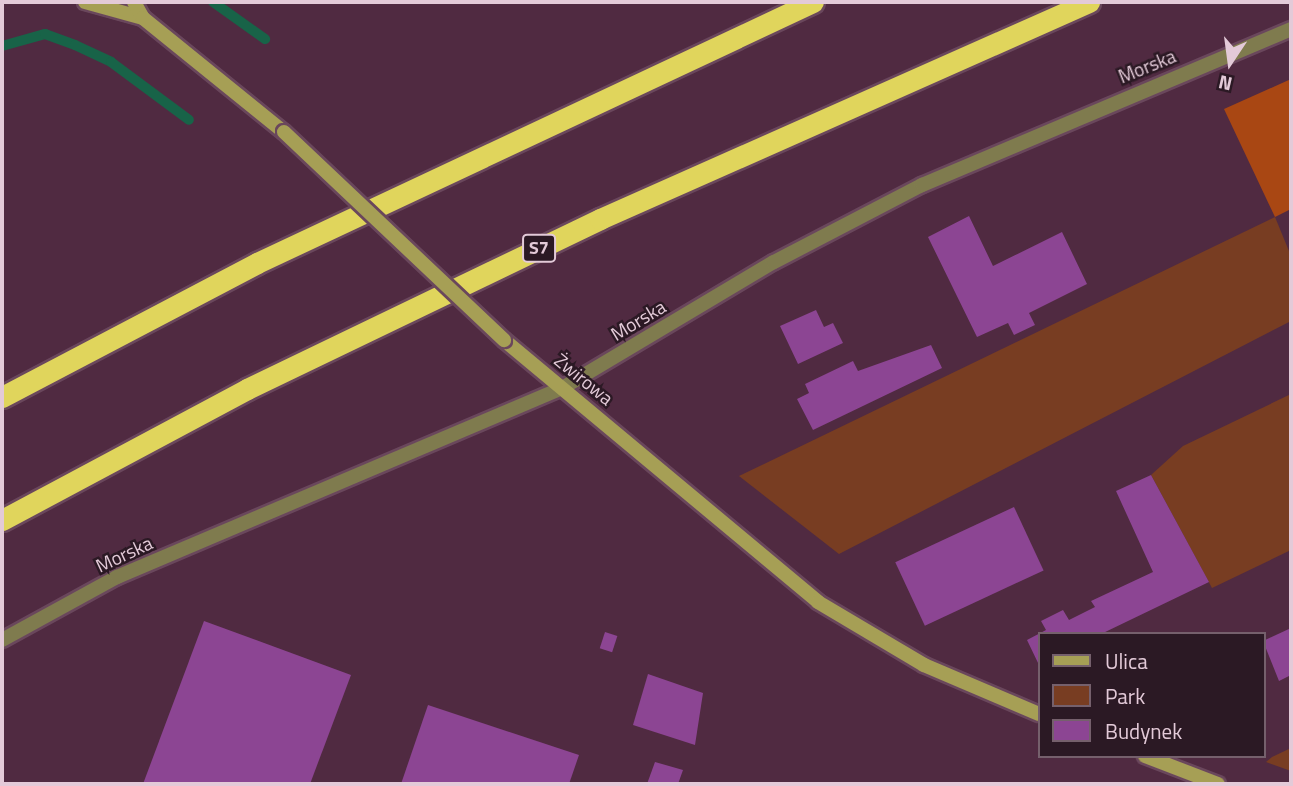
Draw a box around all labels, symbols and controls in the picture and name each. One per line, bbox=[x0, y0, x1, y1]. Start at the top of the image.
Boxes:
north arrow bbox=[1195, 28, 1265, 98]
street label: Morska bbox=[1115, 44, 1179, 88]
text: N bbox=[1215, 68, 1235, 100]
road number: S7 bbox=[522, 234, 556, 262]
street label: Morska bbox=[606, 295, 670, 345]
street label: Żwirowa bbox=[550, 348, 618, 410]
street label: Morska bbox=[92, 531, 156, 577]
legend bbox=[1038, 632, 1265, 758]
text: Ulica bbox=[1105, 645, 1148, 677]
text: Park bbox=[1105, 680, 1145, 712]
text: Budynek bbox=[1105, 715, 1182, 747]

